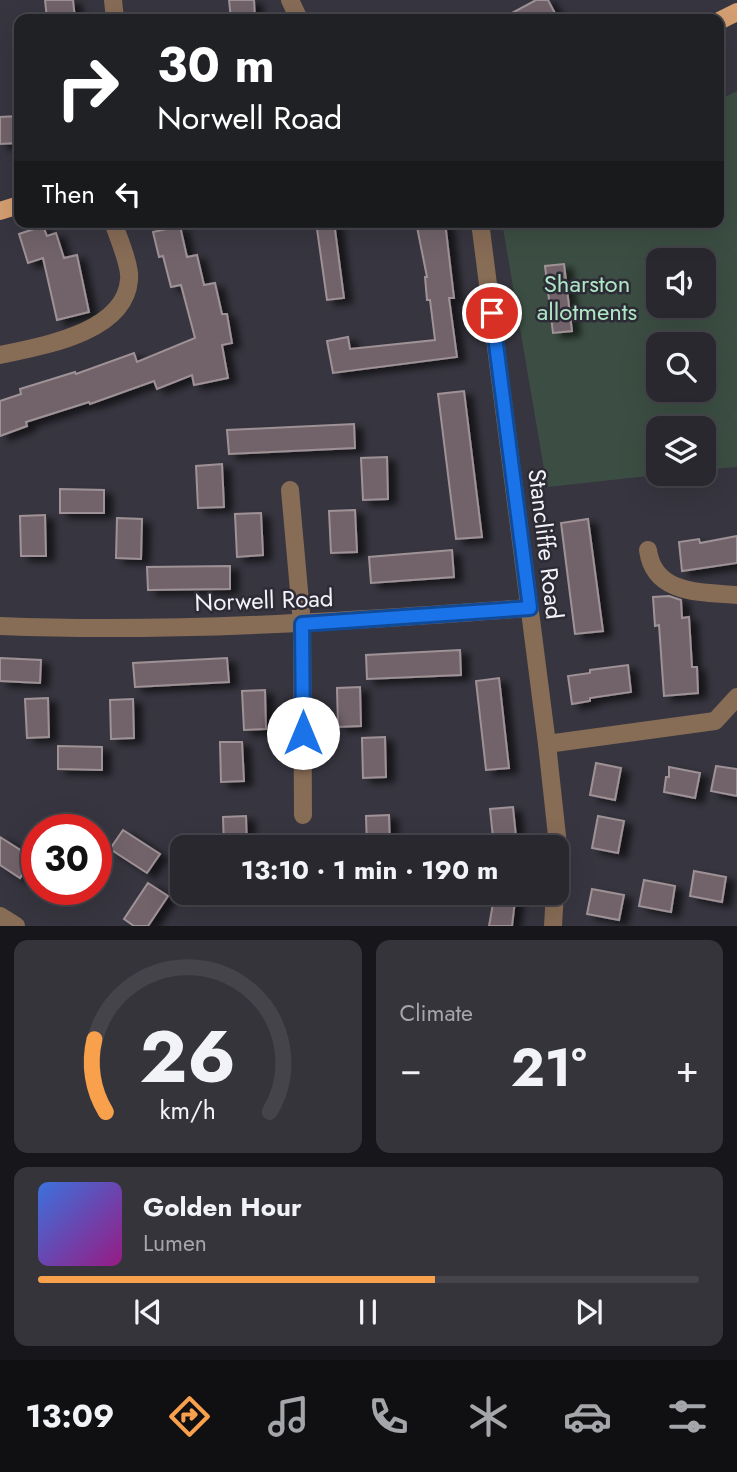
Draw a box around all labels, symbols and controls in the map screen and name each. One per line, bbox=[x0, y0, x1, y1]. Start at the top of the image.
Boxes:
text: 30 m bbox=[157, 30, 275, 100]
icon: right bbox=[42, 42, 133, 133]
text: Norwell Road bbox=[157, 95, 342, 141]
text: Then bbox=[42, 175, 95, 213]
icon: left bbox=[109, 175, 147, 213]
map controls bbox=[646, 248, 716, 486]
button: sound bbox=[646, 248, 716, 318]
park label: Sharston allotments bbox=[537, 266, 637, 329]
pin bbox=[462, 283, 522, 343]
icon: arrive bbox=[473, 294, 511, 332]
button: search bbox=[646, 332, 716, 402]
button: layers bbox=[646, 416, 716, 486]
street label: Stancliffe Road bbox=[519, 467, 573, 621]
street label: Norwell Road bbox=[194, 580, 334, 620]
position arrow bbox=[266, 696, 340, 770]
speed limit sign: 30 bbox=[21, 814, 112, 905]
text: 13:10 · 1 min · 190 m bbox=[241, 851, 498, 889]
text: Climate bbox=[400, 996, 473, 1030]
text: 26 bbox=[140, 1005, 236, 1110]
text: 21° bbox=[511, 1030, 587, 1106]
text: − bbox=[400, 1041, 422, 1096]
text: + bbox=[676, 1041, 699, 1096]
text: km/h bbox=[159, 1092, 216, 1128]
text: Golden Hour bbox=[143, 1188, 302, 1226]
text: Lumen bbox=[143, 1226, 207, 1260]
icon: previous bbox=[129, 1293, 167, 1331]
icon: pause bbox=[349, 1293, 387, 1331]
icon: next bbox=[570, 1293, 608, 1331]
icon: directions bbox=[165, 1392, 214, 1441]
icon: music bbox=[264, 1392, 313, 1441]
icon: phone bbox=[364, 1392, 413, 1441]
icon: climate bbox=[464, 1392, 513, 1441]
icon: car bbox=[563, 1392, 612, 1441]
icon: filters bbox=[663, 1392, 712, 1441]
text: 13:09 bbox=[25, 1393, 114, 1439]

